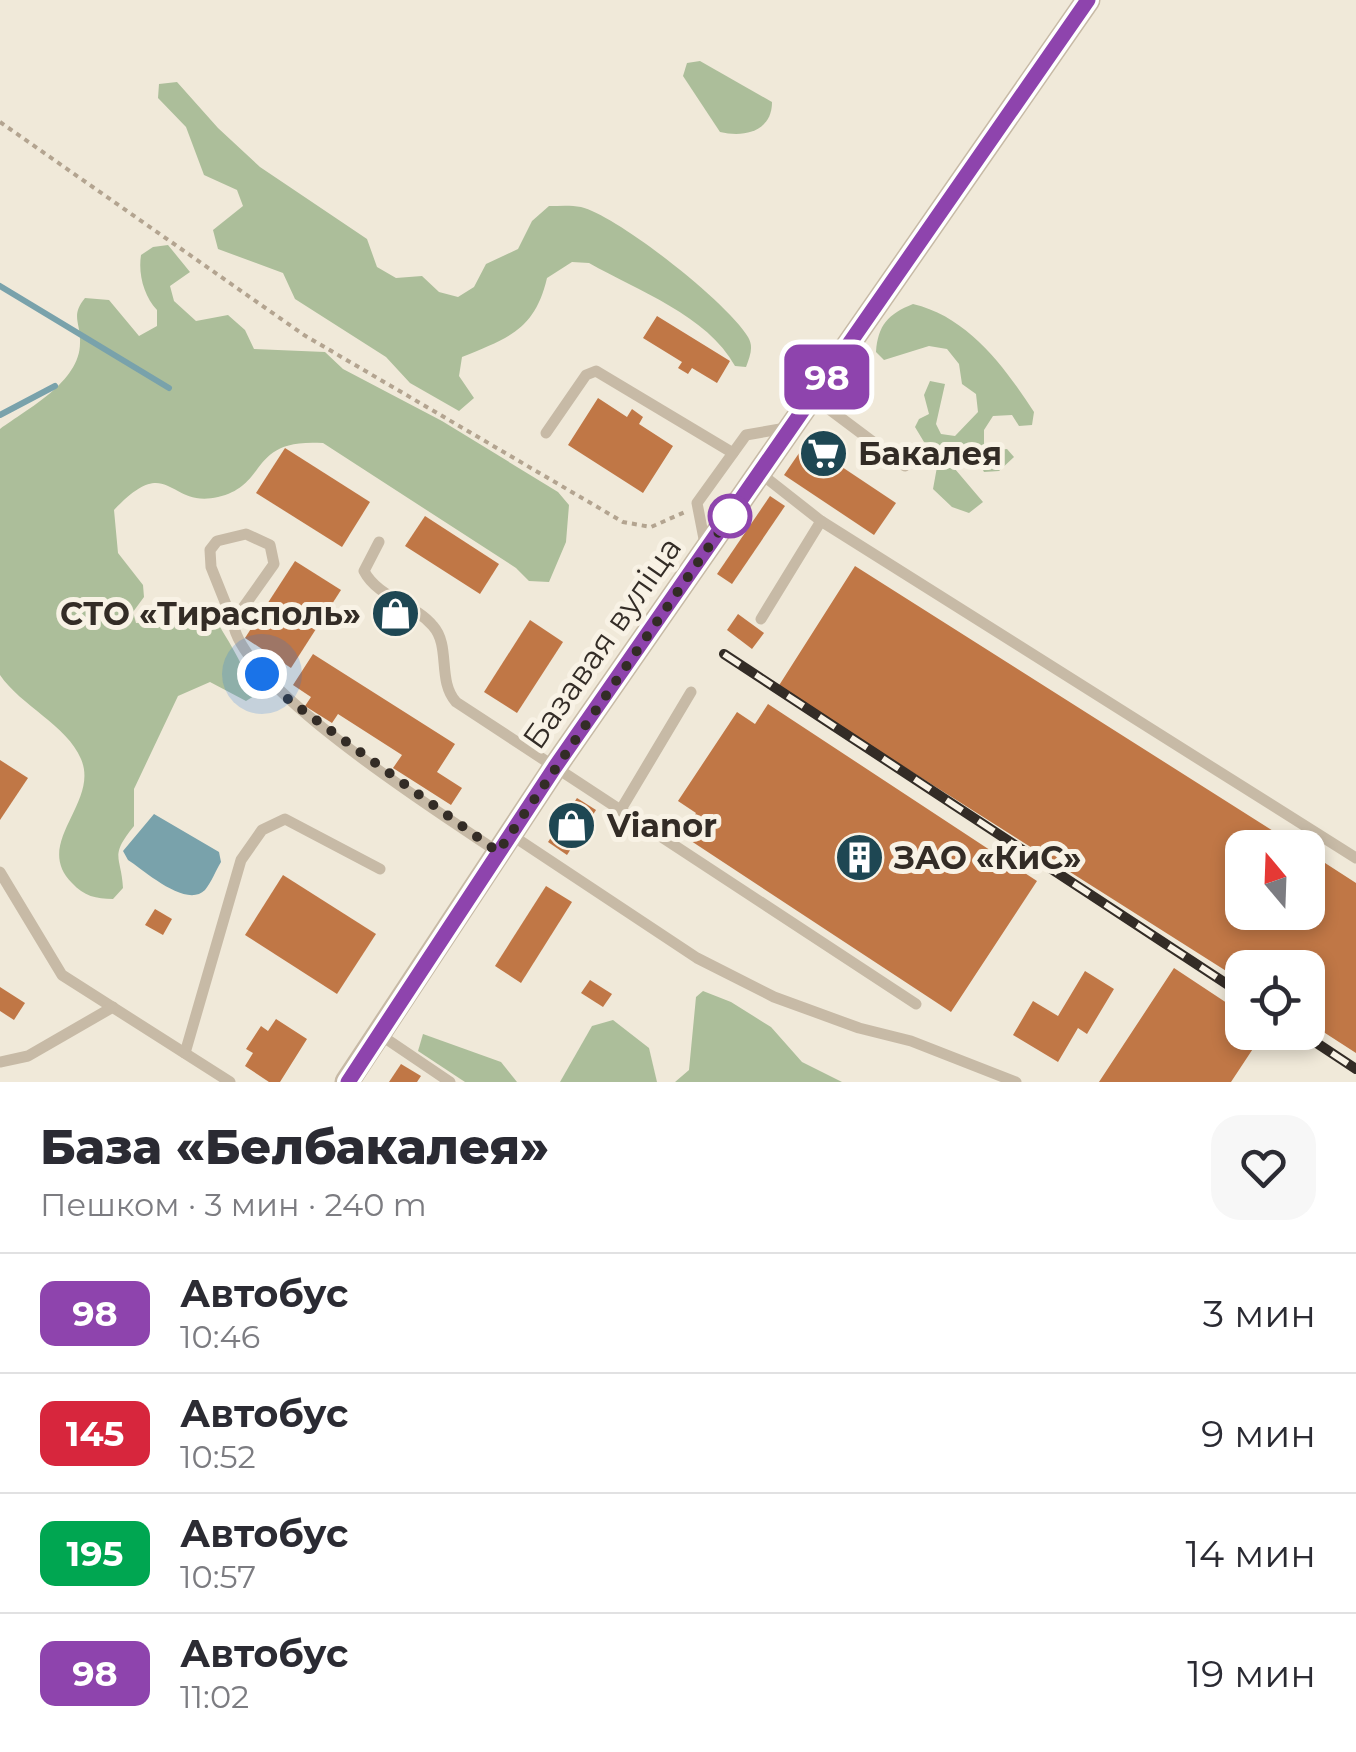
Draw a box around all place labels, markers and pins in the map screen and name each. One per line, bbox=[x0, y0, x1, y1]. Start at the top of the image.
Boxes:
supermarket icon: Бакалея bbox=[797, 428, 849, 480]
place label: Бакалея bbox=[858, 434, 1002, 473]
unlabelled marker bbox=[709, 495, 751, 537]
shop icon: СТО «Тирасполь» bbox=[370, 588, 422, 640]
place label: СТО «Тирасполь» bbox=[60, 594, 361, 633]
shop icon: Vianor bbox=[546, 800, 598, 852]
place label: Vianor bbox=[606, 806, 717, 845]
building icon: ЗАО «КиС» bbox=[833, 832, 885, 884]
place label: ЗАО «КиС» bbox=[893, 838, 1082, 877]

